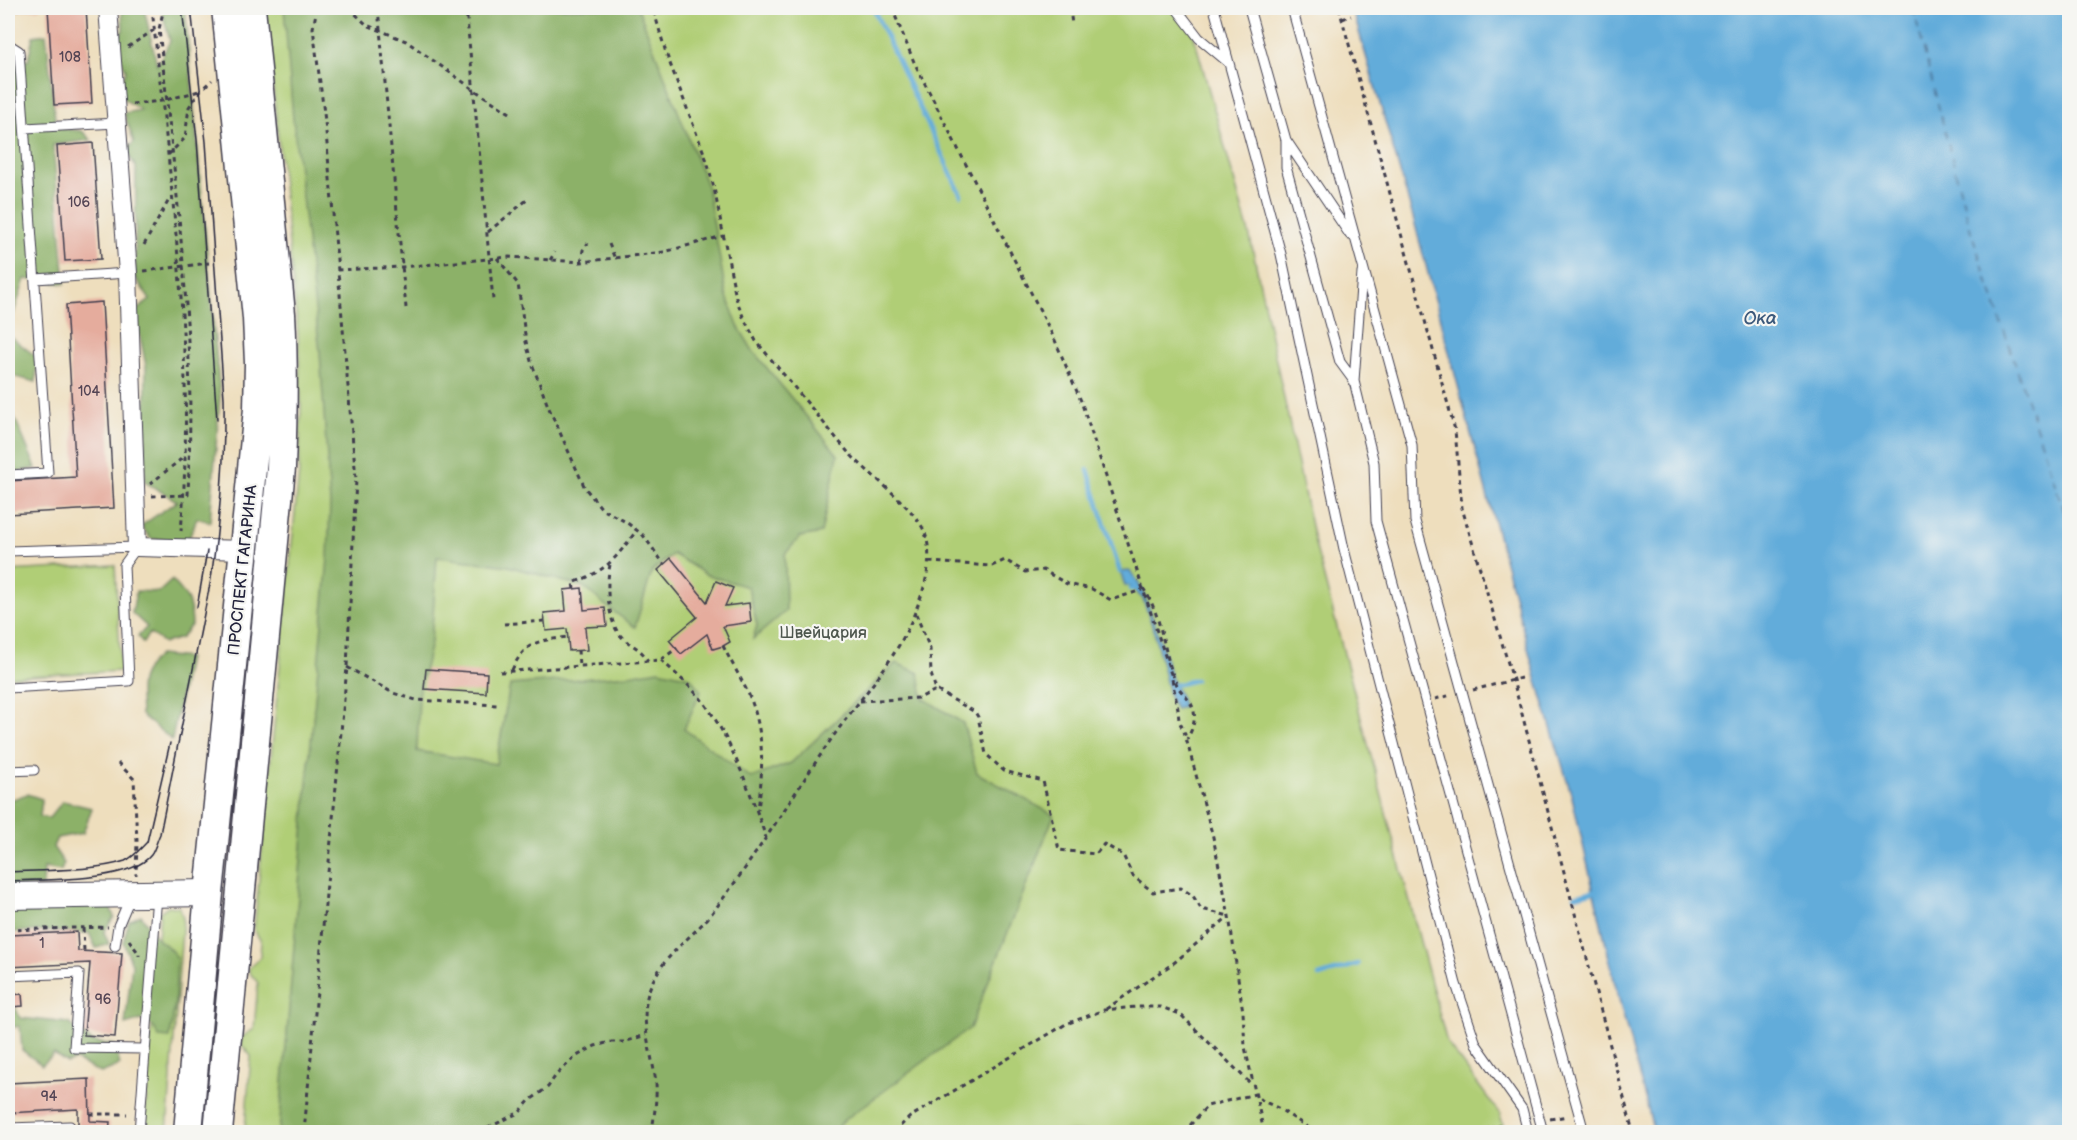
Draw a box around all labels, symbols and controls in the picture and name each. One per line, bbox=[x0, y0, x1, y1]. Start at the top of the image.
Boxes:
house number: 108 bbox=[59, 49, 81, 66]
house number: 106 bbox=[68, 194, 91, 211]
water label: Ока bbox=[1743, 308, 1777, 329]
house number: 104 bbox=[78, 383, 101, 400]
street label: ПРОСПЕКТ ГАГАРИНА bbox=[225, 484, 261, 656]
park label: Швейцария bbox=[779, 624, 867, 643]
house number: 1 bbox=[39, 935, 45, 952]
house number: 96 bbox=[95, 991, 112, 1008]
house number: 94 bbox=[41, 1088, 58, 1105]

